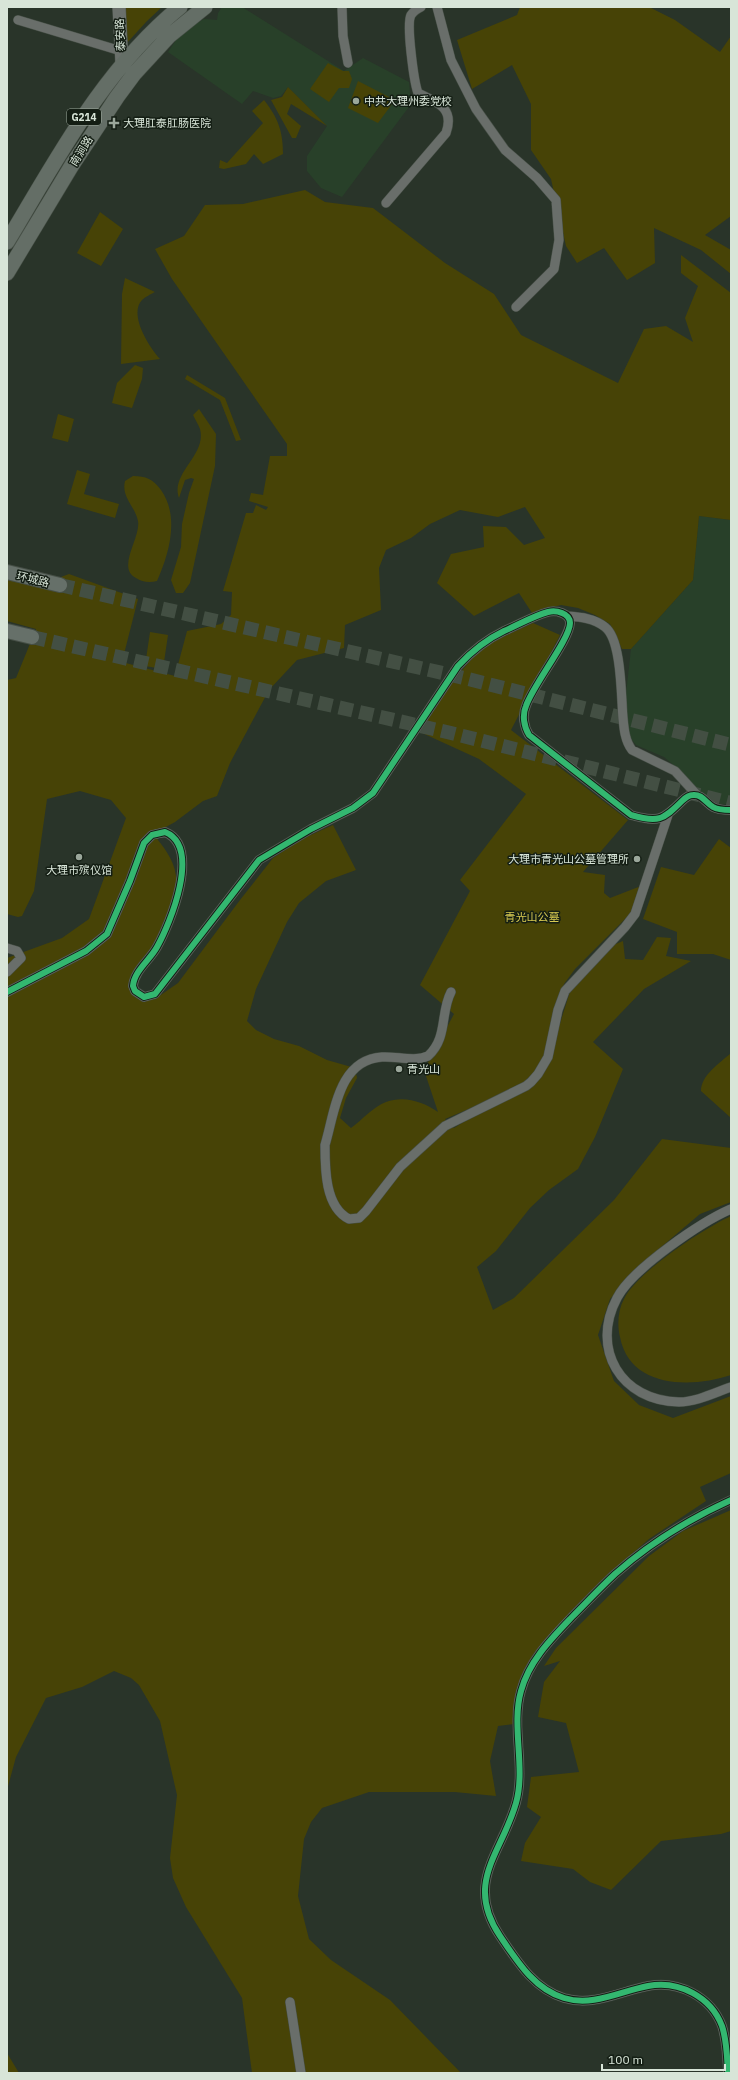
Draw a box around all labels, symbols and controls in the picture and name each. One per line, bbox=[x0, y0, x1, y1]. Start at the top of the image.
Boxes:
street label: 泰安路 bbox=[112, 18, 128, 52]
place label: 中共大理州委党校 bbox=[364, 94, 452, 108]
marker: 中共大理州委党校 bbox=[351, 96, 361, 106]
road number: G214 bbox=[67, 109, 101, 125]
place label: 大理肛泰肛肠医院 bbox=[123, 116, 211, 130]
marker: 大理肛泰肛肠医院 bbox=[108, 117, 120, 129]
street label: 南涧路 bbox=[66, 133, 96, 169]
street label: 环城路 bbox=[15, 568, 51, 590]
marker: 大理市殡仪馆 bbox=[74, 852, 84, 862]
place label: 大理市青光山公墓管理所 bbox=[508, 852, 629, 866]
marker: 大理市青光山公墓管理所 bbox=[632, 854, 642, 864]
place label: 大理市殡仪馆 bbox=[46, 863, 112, 877]
park label: 青光山公墓 bbox=[505, 910, 560, 924]
place label: 青光山 bbox=[407, 1062, 440, 1076]
marker: 青光山 bbox=[394, 1064, 404, 1074]
scale bar bbox=[602, 2046, 725, 2072]
text: 100 m bbox=[608, 2052, 643, 2067]

